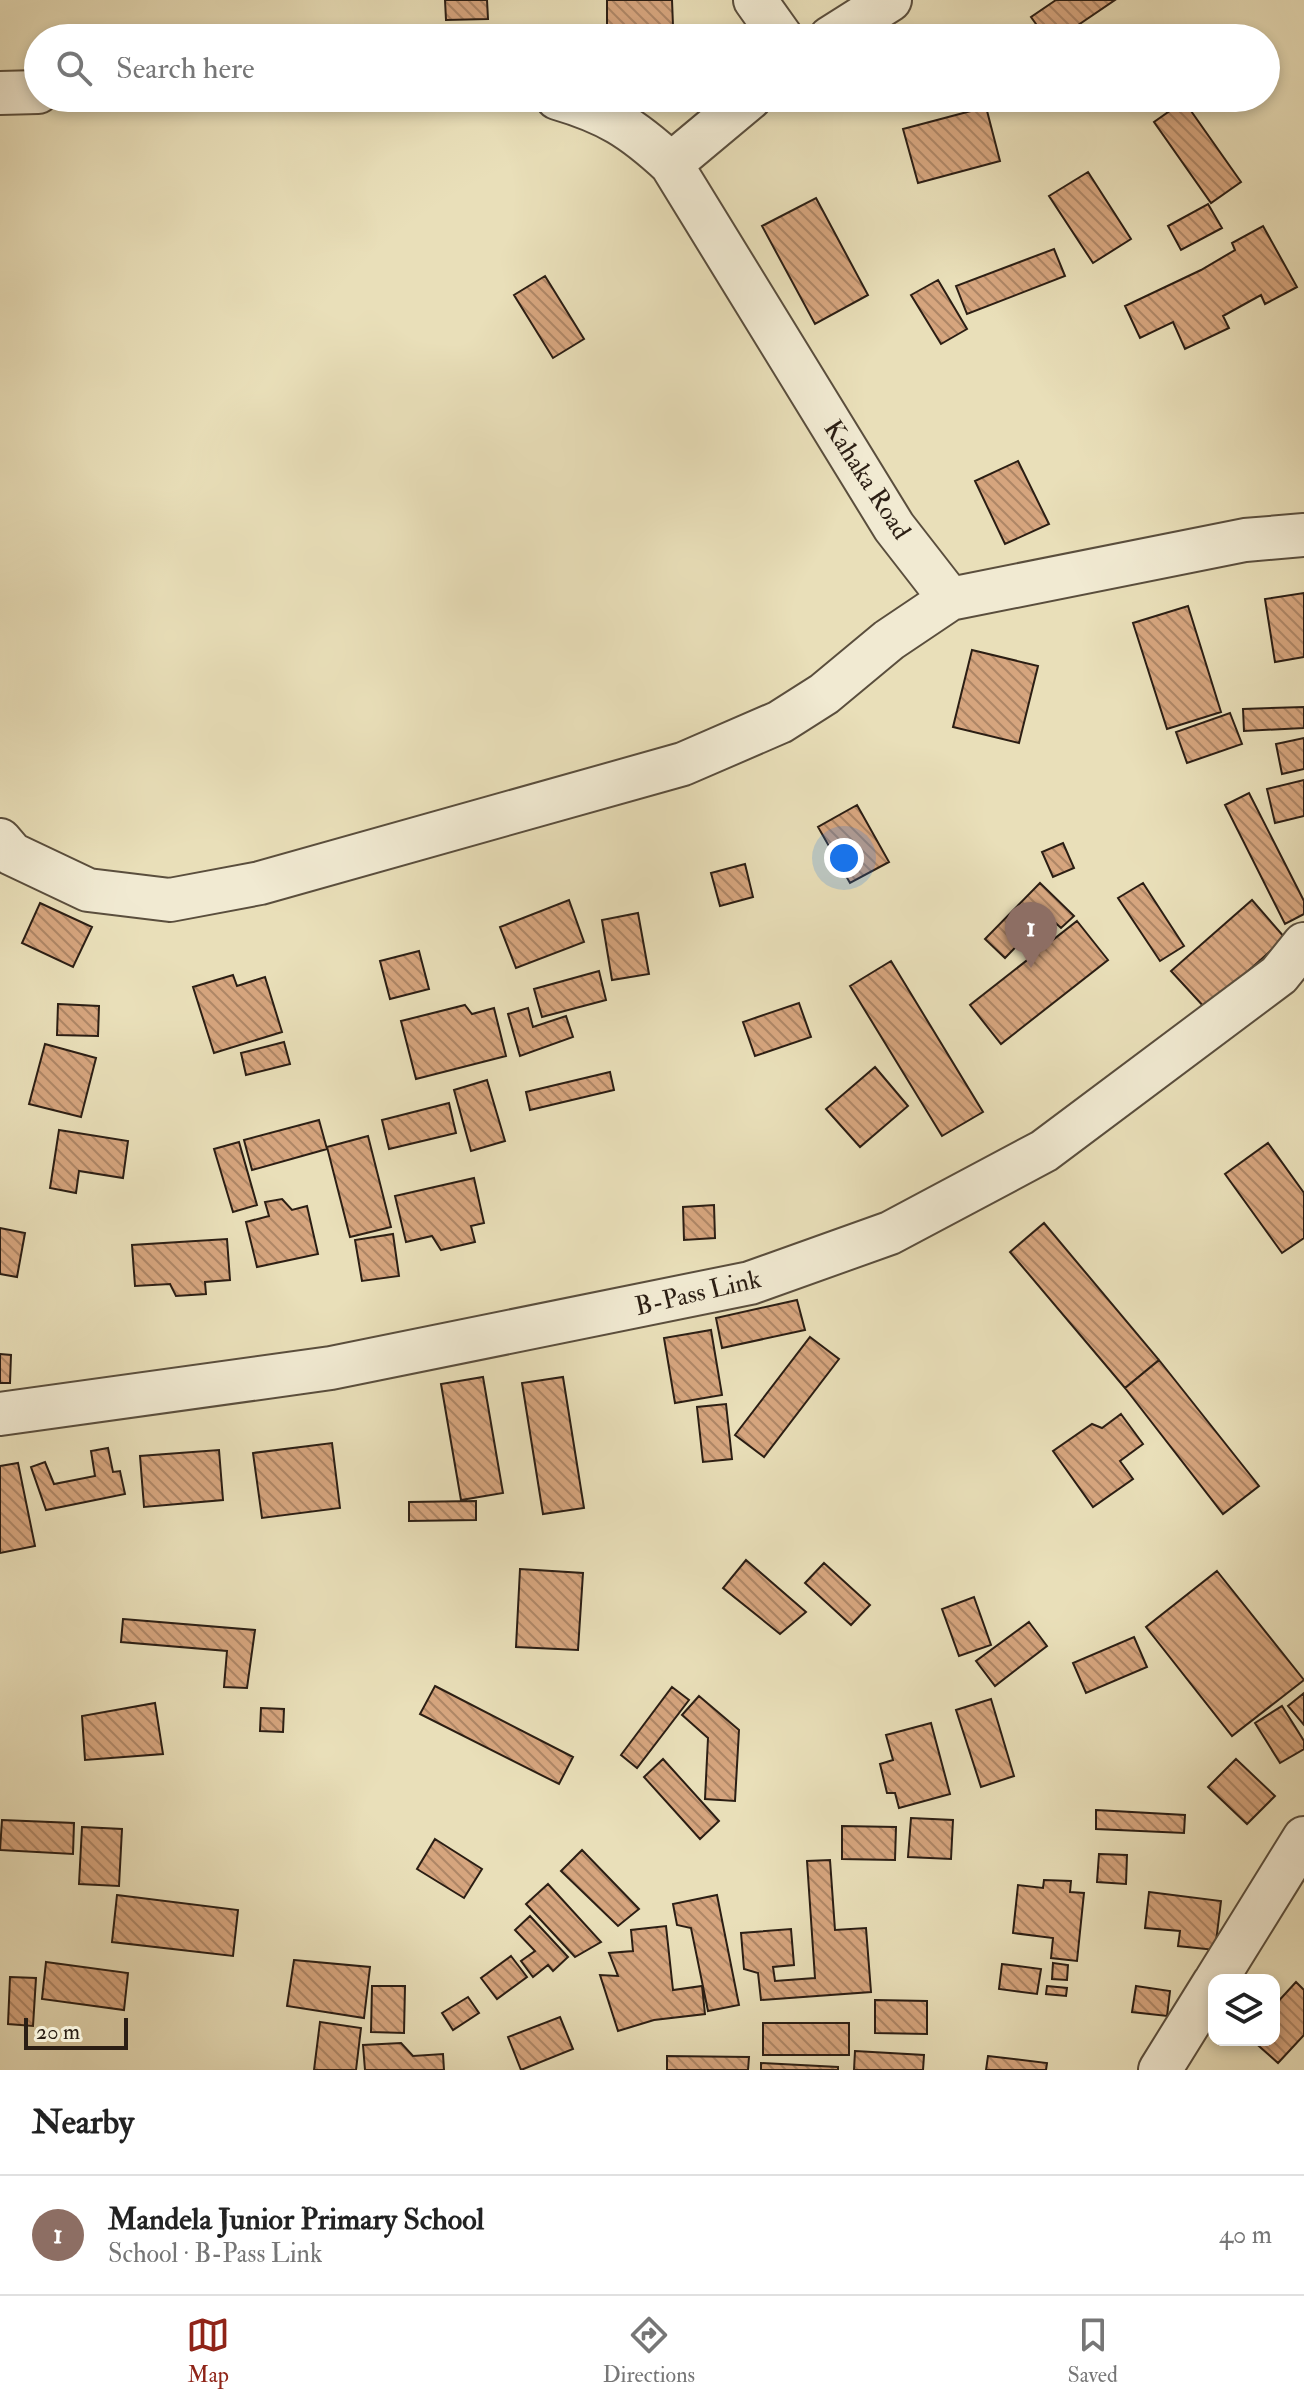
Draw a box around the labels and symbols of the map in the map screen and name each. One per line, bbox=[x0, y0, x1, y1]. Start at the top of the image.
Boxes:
street label: Kahaka Road bbox=[817, 414, 918, 546]
your location bbox=[824, 838, 864, 878]
pin: 1 bbox=[1005, 902, 1057, 968]
street label: B-Pass Link bbox=[632, 1263, 765, 1323]
scale bar bbox=[24, 2014, 128, 2050]

